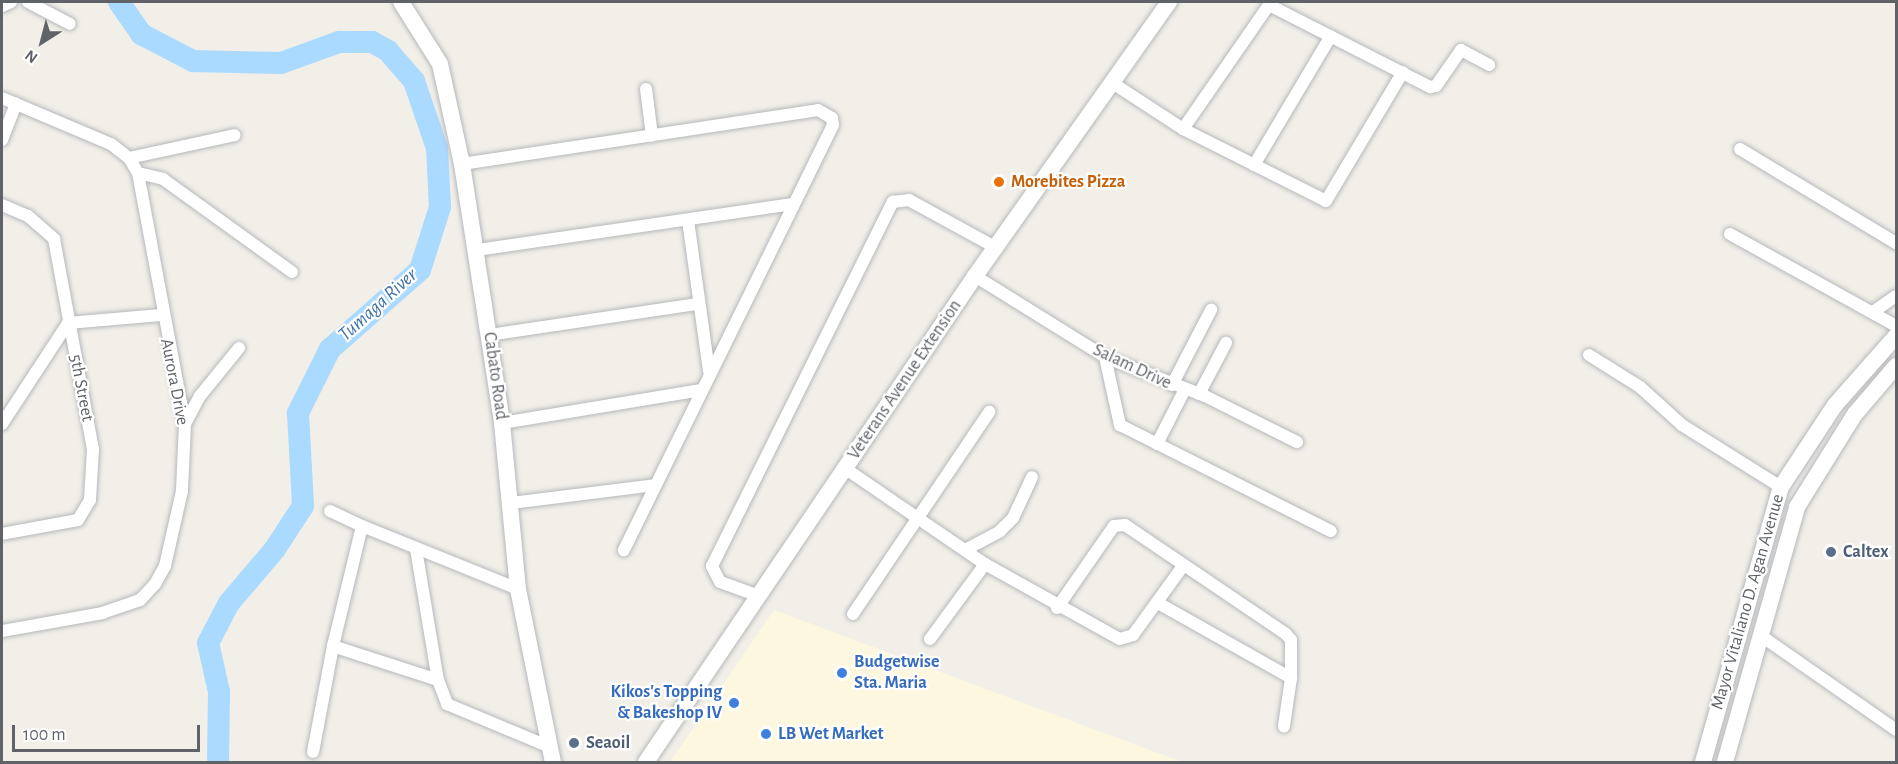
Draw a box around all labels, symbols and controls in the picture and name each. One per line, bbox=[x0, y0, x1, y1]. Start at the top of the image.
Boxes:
north arrow bbox=[12, 12, 72, 72]
text: N bbox=[22, 47, 41, 66]
place label: Morebites Pizza bbox=[1011, 171, 1125, 193]
marker: Morebites Pizza bbox=[992, 175, 1006, 189]
water label: Tumaga River bbox=[334, 263, 422, 347]
street label: Veterans Avenue Extension bbox=[843, 296, 967, 464]
street label: Cabato Road bbox=[478, 331, 512, 421]
street label: Aurora Drive bbox=[155, 337, 193, 427]
street label: Salam Drive bbox=[1089, 339, 1175, 395]
street label: 5th Street bbox=[64, 353, 98, 423]
street label: Mayor Vitaliano D. Agan Avenue bbox=[1707, 492, 1789, 712]
place label: Caltex bbox=[1843, 541, 1888, 563]
marker: Caltex bbox=[1824, 545, 1838, 559]
place label: Budgetwise Sta. Maria bbox=[854, 652, 939, 694]
marker: Budgetwise Sta. Maria bbox=[835, 666, 849, 680]
place label: Kikos's Topping & Bakeshop IV bbox=[611, 682, 722, 724]
marker: Kikos's Topping & Bakeshop IV bbox=[727, 696, 741, 710]
scale bar bbox=[15, 713, 202, 751]
place label: LB Wet Market bbox=[778, 723, 884, 745]
text: 100 m bbox=[23, 726, 66, 744]
marker: LB Wet Market bbox=[759, 727, 773, 741]
place label: Seaoil bbox=[586, 732, 630, 754]
marker: Seaoil bbox=[567, 736, 581, 750]

